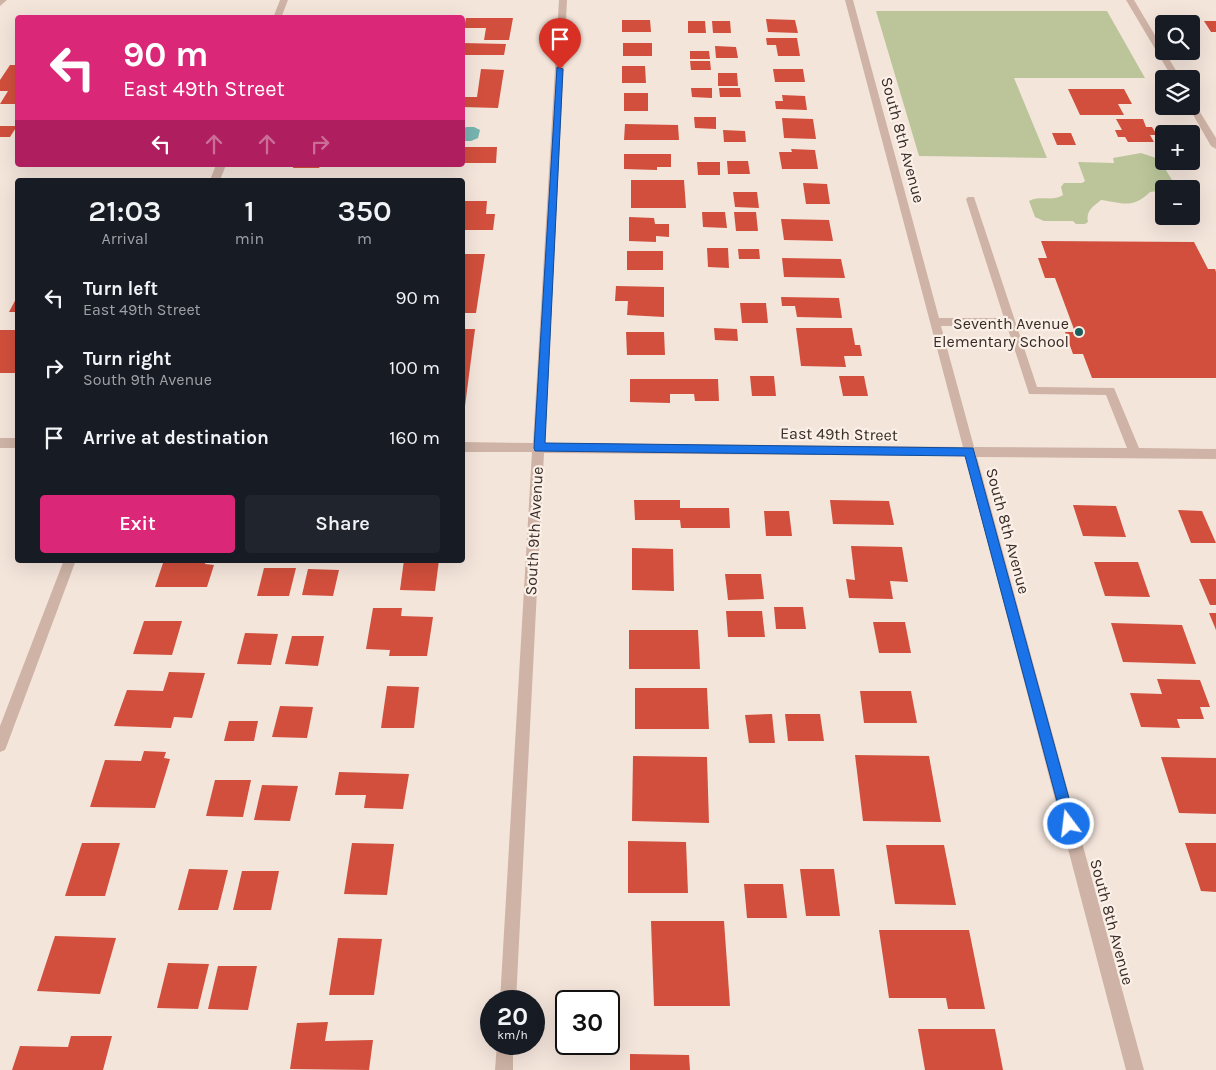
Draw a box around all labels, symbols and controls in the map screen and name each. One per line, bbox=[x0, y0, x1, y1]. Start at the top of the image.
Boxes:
map controls bbox=[1155, 15, 1200, 225]
button: search bbox=[1155, 15, 1200, 60]
pin bbox=[539, 18, 581, 69]
icon: arrive bbox=[546, 25, 574, 53]
text: 90 m bbox=[123, 34, 209, 75]
icon: left bbox=[40, 35, 105, 100]
button: layers bbox=[1155, 70, 1200, 115]
street label: South 8th Avenue bbox=[877, 75, 929, 205]
text: East 49th Street bbox=[123, 76, 285, 102]
button: + bbox=[1155, 125, 1200, 170]
icon: left bbox=[147, 130, 175, 158]
icon: ahead bbox=[200, 130, 228, 158]
icon: ahead bbox=[253, 130, 281, 158]
icon: right bbox=[306, 130, 334, 158]
button: − bbox=[1155, 180, 1200, 225]
text: 21:03 bbox=[88, 193, 162, 229]
text: 1 bbox=[244, 193, 255, 229]
text: 350 bbox=[337, 193, 392, 229]
text: Arrival bbox=[101, 229, 148, 248]
text: min bbox=[235, 229, 264, 248]
text: m bbox=[357, 229, 372, 248]
text: Turn left bbox=[83, 278, 158, 300]
icon: left bbox=[40, 284, 68, 312]
text: 90 m bbox=[395, 287, 440, 309]
text: East 49th Street bbox=[83, 300, 201, 319]
place label: Seventh Avenue Elementary School bbox=[933, 314, 1069, 351]
marker: Seventh Avenue Elementary School bbox=[1073, 326, 1085, 338]
text: Turn right bbox=[83, 348, 172, 370]
icon: right bbox=[40, 354, 68, 382]
text: 100 m bbox=[389, 357, 440, 379]
text: South 9th Avenue bbox=[83, 370, 212, 389]
street label: East 49th Street bbox=[780, 423, 898, 445]
icon: arrive bbox=[40, 424, 68, 452]
text: Arrive at destination bbox=[83, 427, 269, 449]
text: 160 m bbox=[389, 427, 440, 449]
street label: South 9th Avenue bbox=[521, 466, 547, 596]
street label: South 8th Avenue bbox=[982, 466, 1034, 596]
button: Exit bbox=[40, 495, 235, 553]
button: Share bbox=[245, 495, 440, 553]
position arrow bbox=[1042, 797, 1094, 849]
street label: South 8th Avenue bbox=[1086, 857, 1138, 987]
speed limit sign: 30 bbox=[555, 990, 620, 1055]
text: 20 bbox=[497, 1002, 528, 1031]
text: km/h bbox=[497, 1028, 528, 1042]

